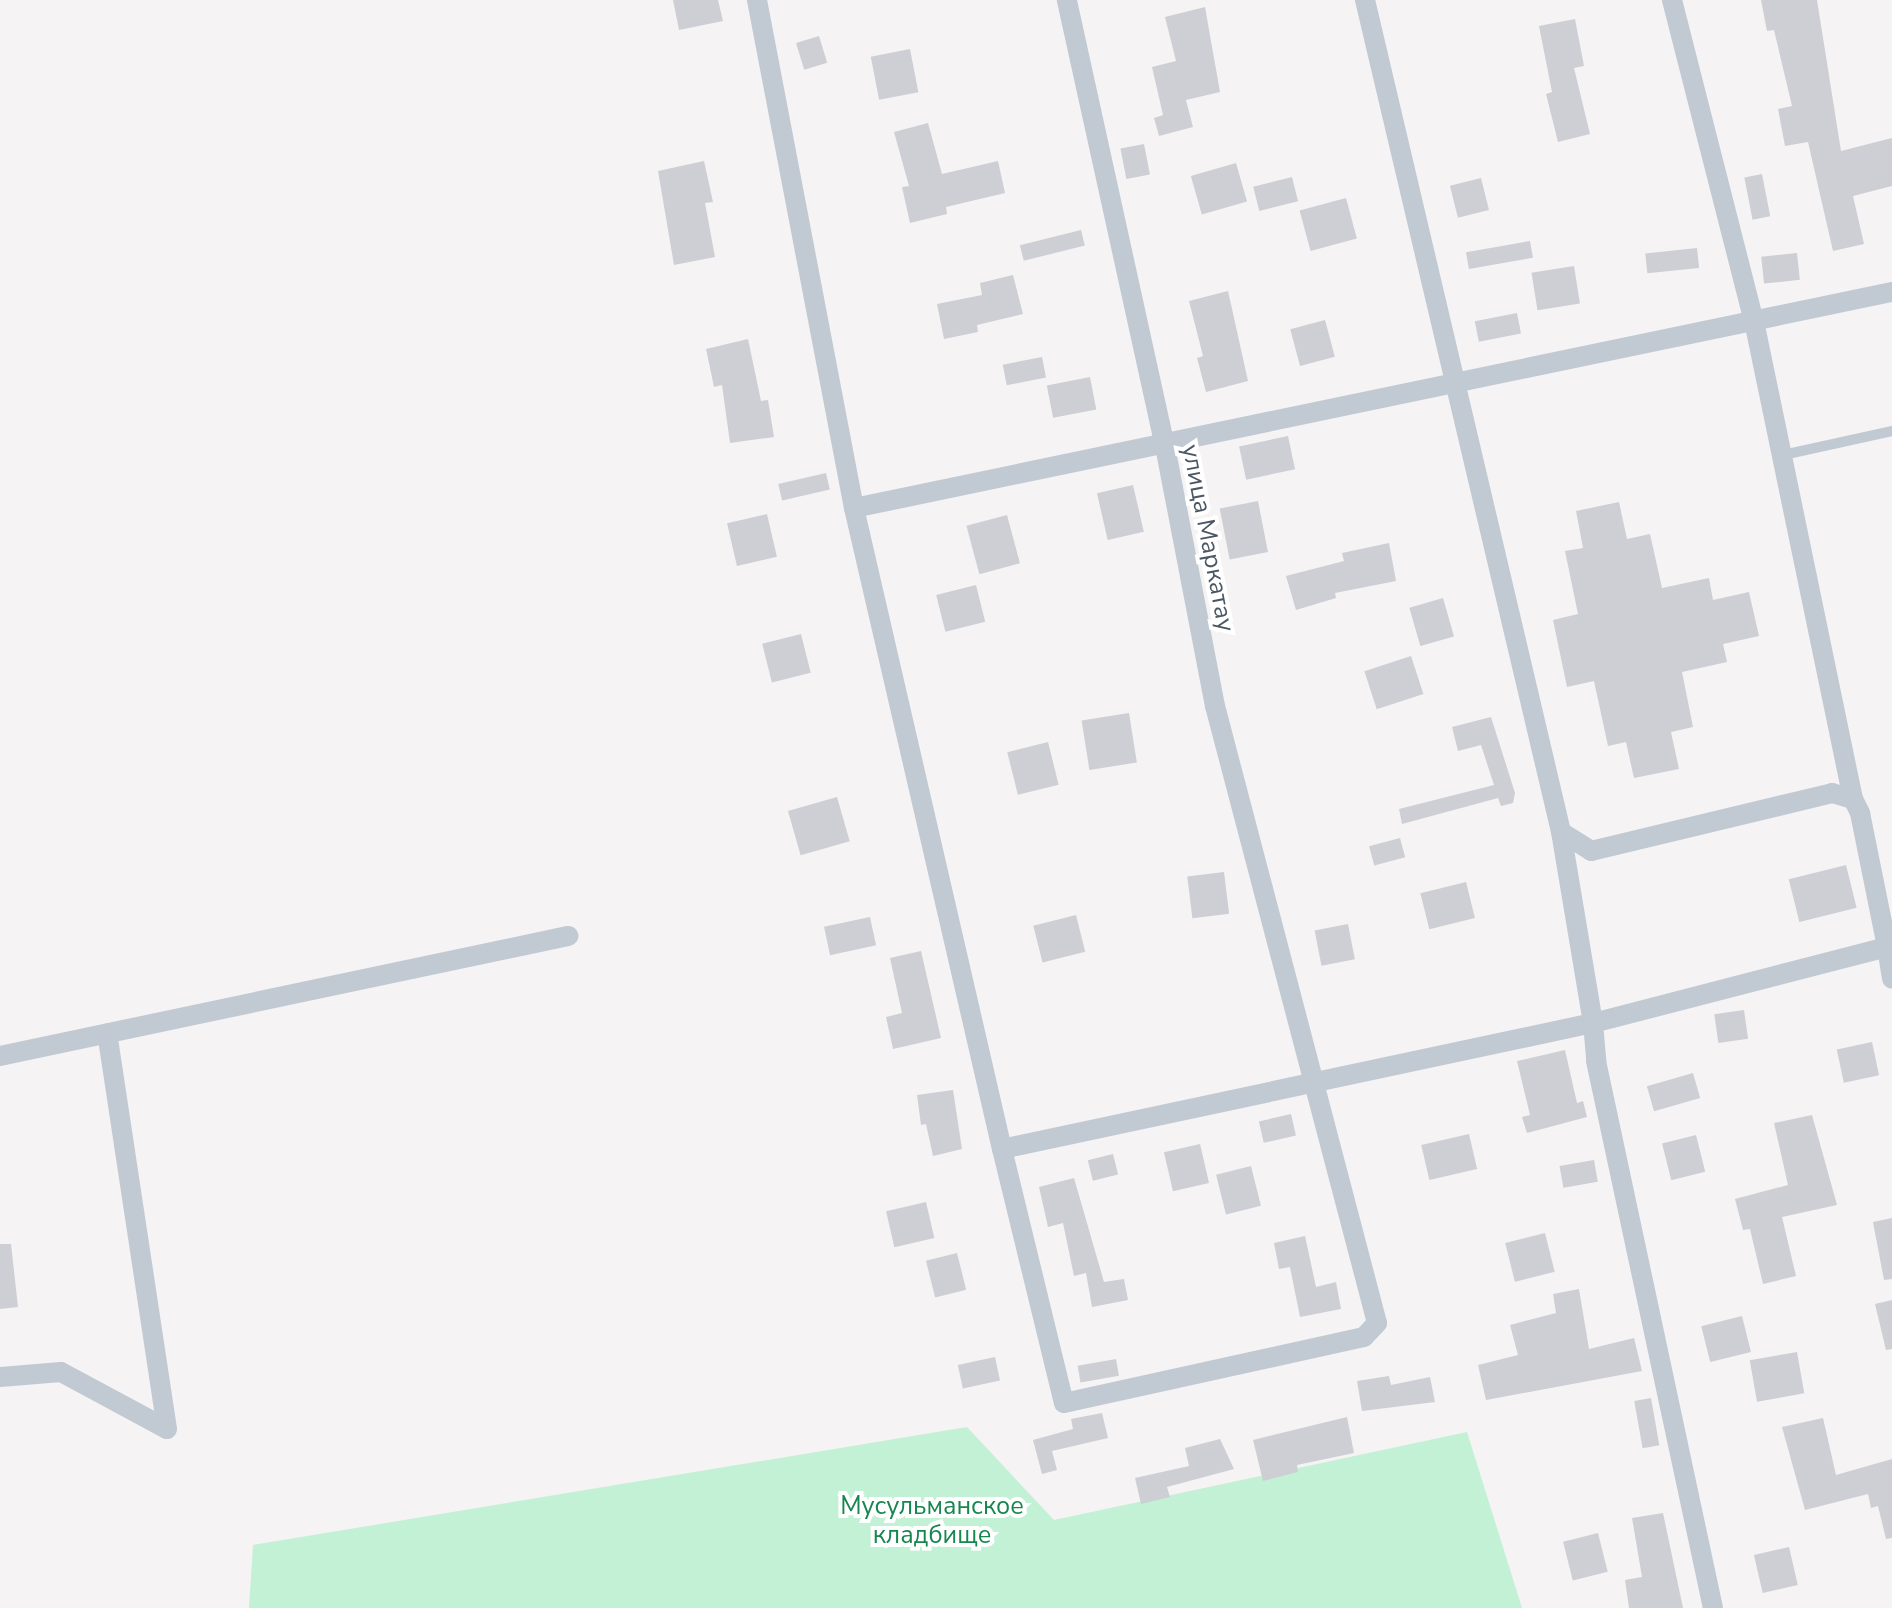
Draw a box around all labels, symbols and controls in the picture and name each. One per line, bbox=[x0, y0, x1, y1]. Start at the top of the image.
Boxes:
street label: улица Маркатау bbox=[1175, 442, 1241, 634]
park label: Мусульманское кладбище bbox=[840, 1492, 1024, 1551]

